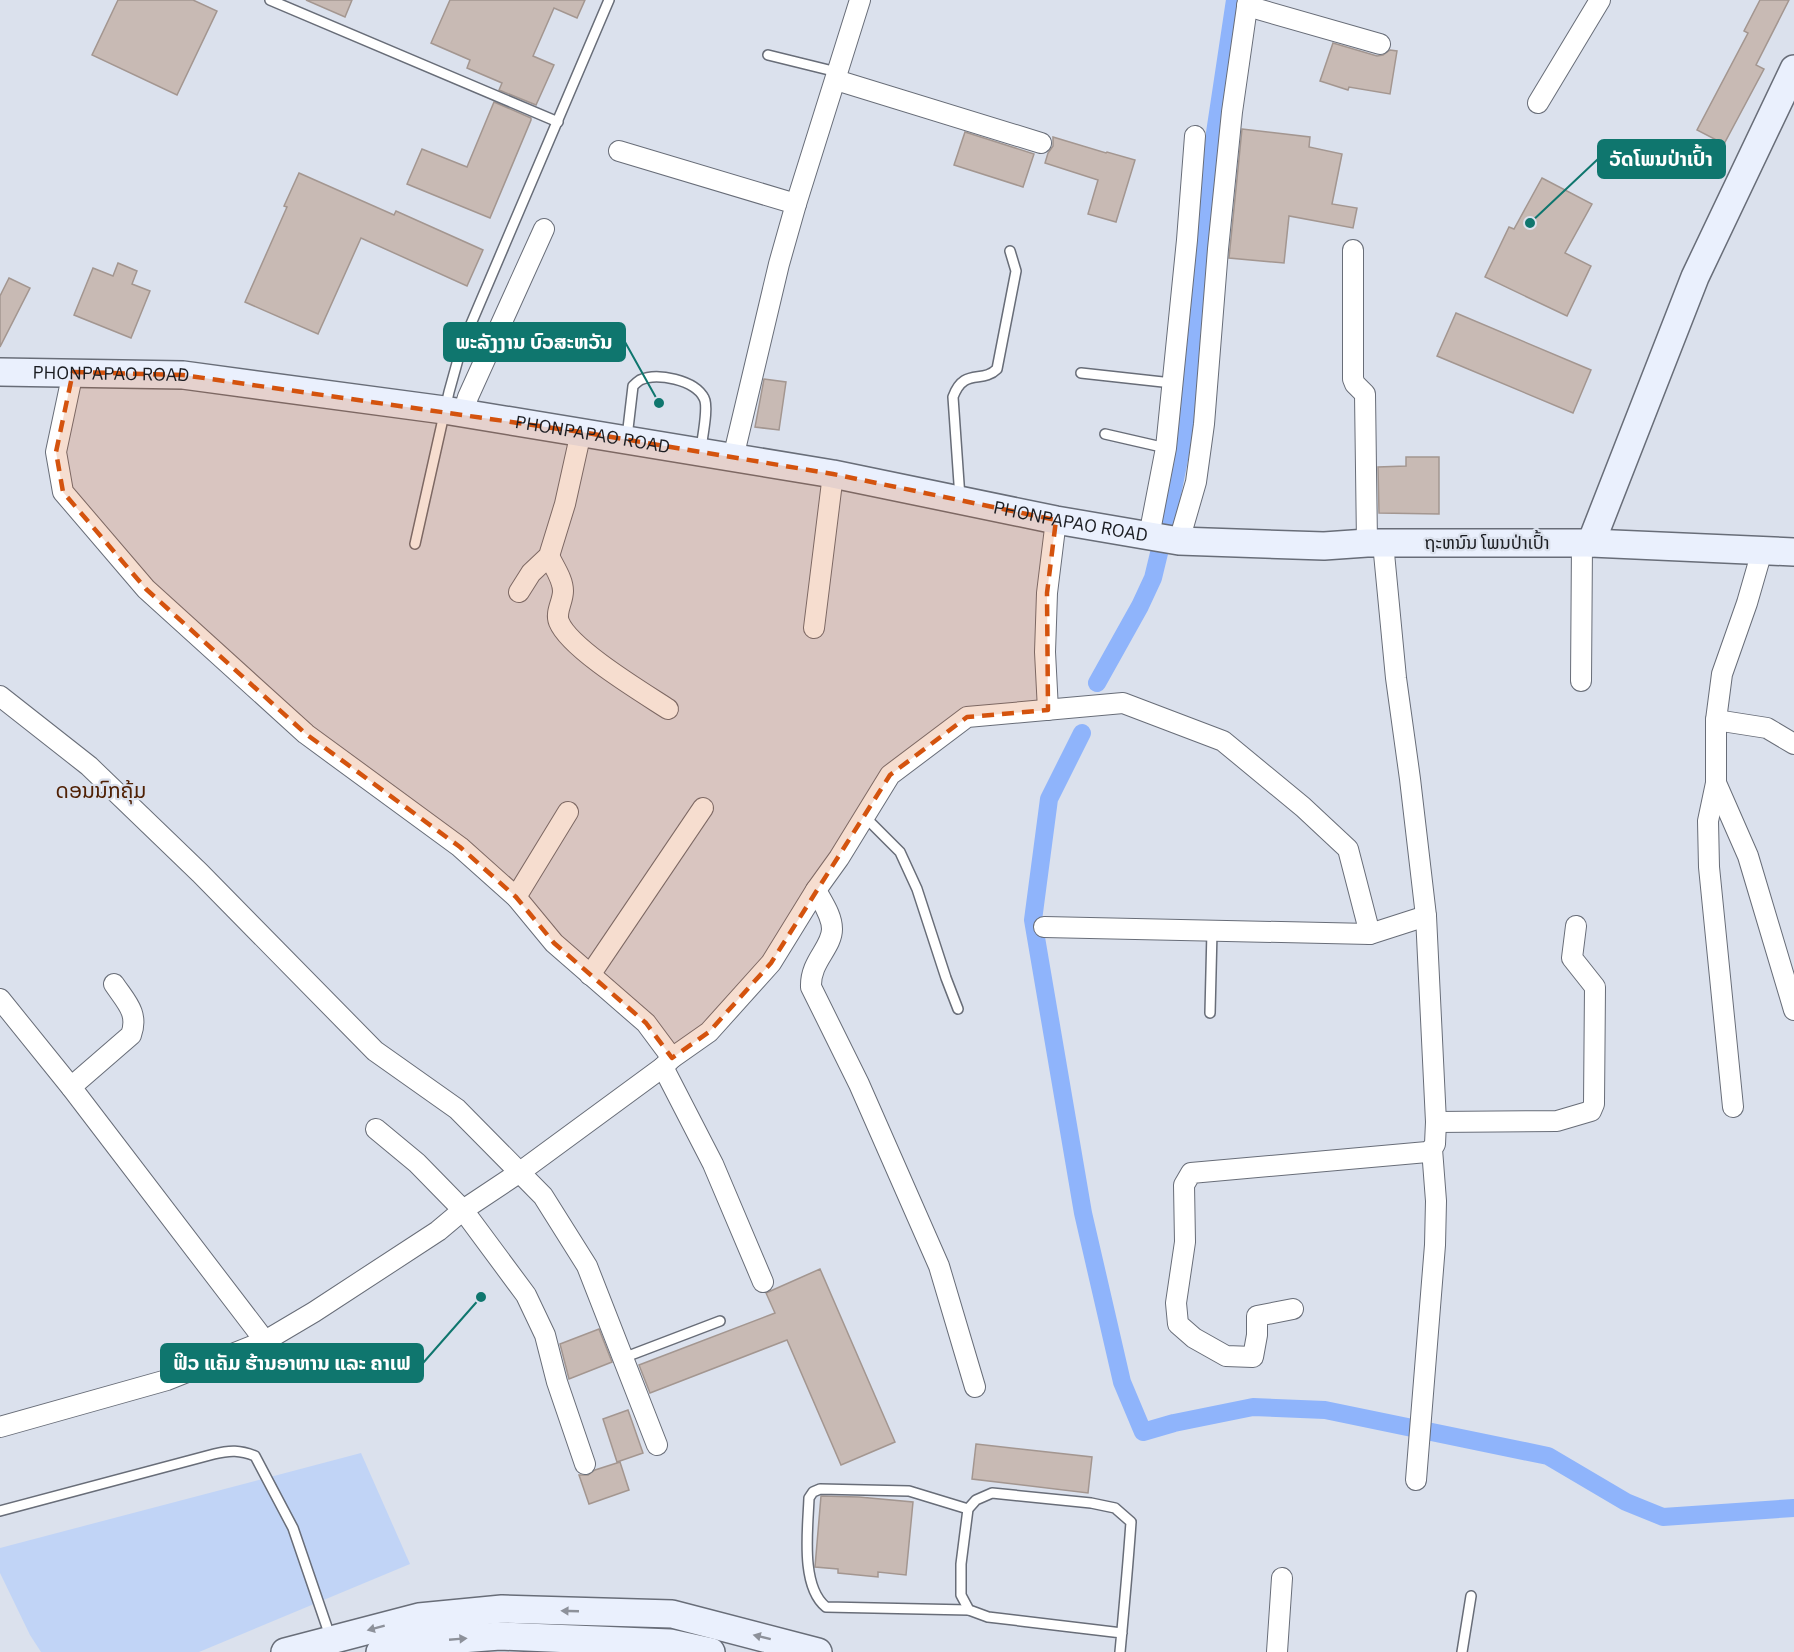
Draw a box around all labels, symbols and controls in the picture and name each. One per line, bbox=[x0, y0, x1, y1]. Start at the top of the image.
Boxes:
callout: ວັດໂພນປ່າເປົ້າ bbox=[1598, 140, 1725, 178]
text: ວັດໂພນປ່າເປົ້າ bbox=[1609, 144, 1713, 172]
callout: ພະລັງງານ ບົວສະຫວັນ bbox=[444, 323, 625, 361]
text: ພະລັງງານ ບົວສະຫວັນ bbox=[456, 328, 612, 355]
street label: PHONPAPAO ROAD bbox=[32, 361, 191, 387]
street label: PHONPAPAO ROAD bbox=[514, 410, 672, 458]
street label: PHONPAPAO ROAD bbox=[991, 495, 1150, 547]
street label: ຖະຫນົນ ໂພນປ່າເປົ້າ bbox=[1424, 530, 1550, 554]
district label: ດອນນົກຄຸ້ມ bbox=[56, 776, 146, 805]
callout: ຟິວ ແຄັມ ຮ້ານອາຫານ ແລະ ຄາເຟ bbox=[161, 1344, 423, 1382]
text: ຟິວ ແຄັມ ຮ້ານອາຫານ ແລະ ຄາເຟ bbox=[173, 1349, 411, 1376]
one-way arrow bbox=[560, 1607, 579, 1616]
one-way arrow bbox=[367, 1624, 386, 1634]
one-way arrow bbox=[752, 1632, 771, 1642]
one-way arrow bbox=[449, 1634, 468, 1644]

